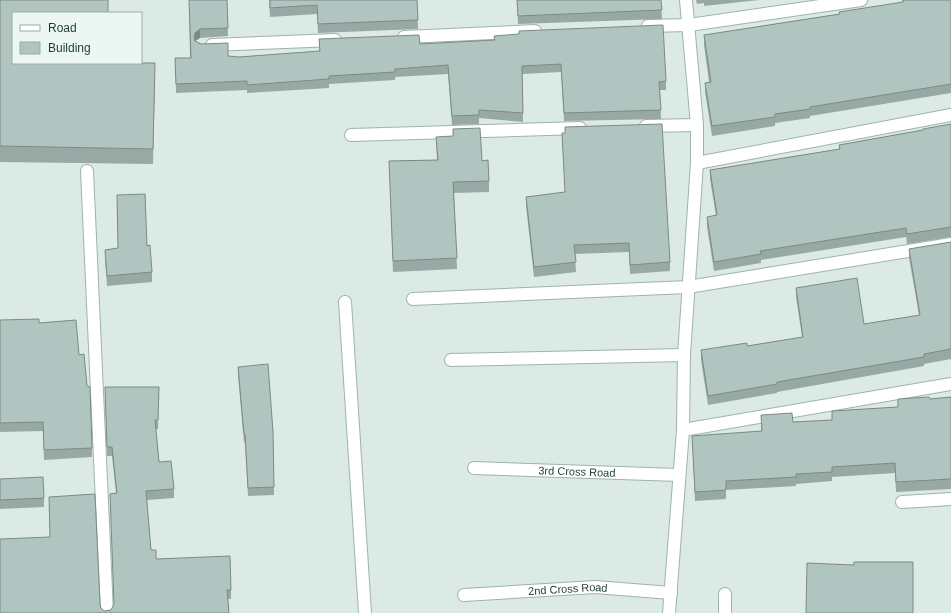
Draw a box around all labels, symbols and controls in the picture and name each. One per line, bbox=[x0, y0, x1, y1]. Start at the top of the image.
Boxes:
legend bbox=[12, 12, 142, 64]
text: Road bbox=[48, 21, 77, 35]
text: Building bbox=[48, 41, 91, 55]
street label: 3rd Cross Road bbox=[538, 464, 616, 479]
street label: 2nd Cross Road bbox=[528, 581, 608, 597]

